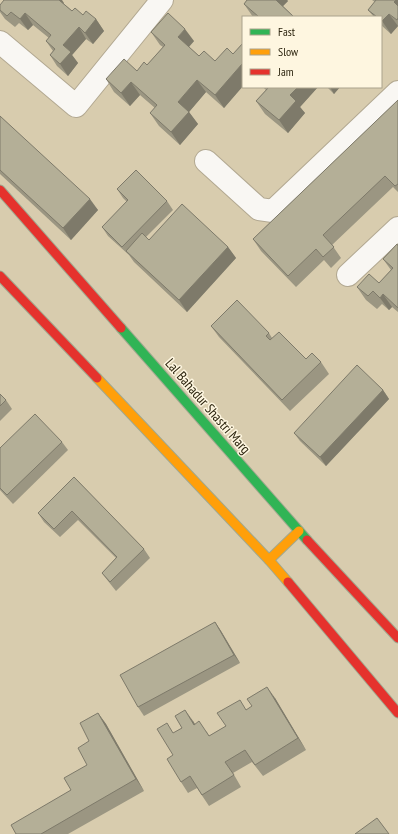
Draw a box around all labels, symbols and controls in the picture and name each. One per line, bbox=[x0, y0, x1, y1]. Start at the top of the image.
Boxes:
legend bbox=[242, 16, 382, 88]
text: Fast bbox=[278, 24, 296, 39]
text: Slow bbox=[278, 44, 299, 59]
text: Jam bbox=[277, 64, 294, 79]
street label: Lal Bahadur Shastri Marg bbox=[162, 354, 254, 458]

